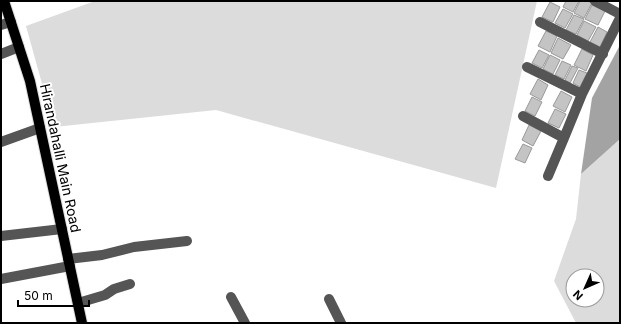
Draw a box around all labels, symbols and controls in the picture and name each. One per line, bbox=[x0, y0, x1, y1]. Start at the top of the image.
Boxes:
street label: Hirandahalli Main Road bbox=[37, 82, 85, 234]
north arrow bbox=[565, 268, 605, 308]
scale bar bbox=[18, 282, 89, 308]
text: N bbox=[570, 287, 586, 303]
text: 50 m bbox=[24, 288, 53, 303]

